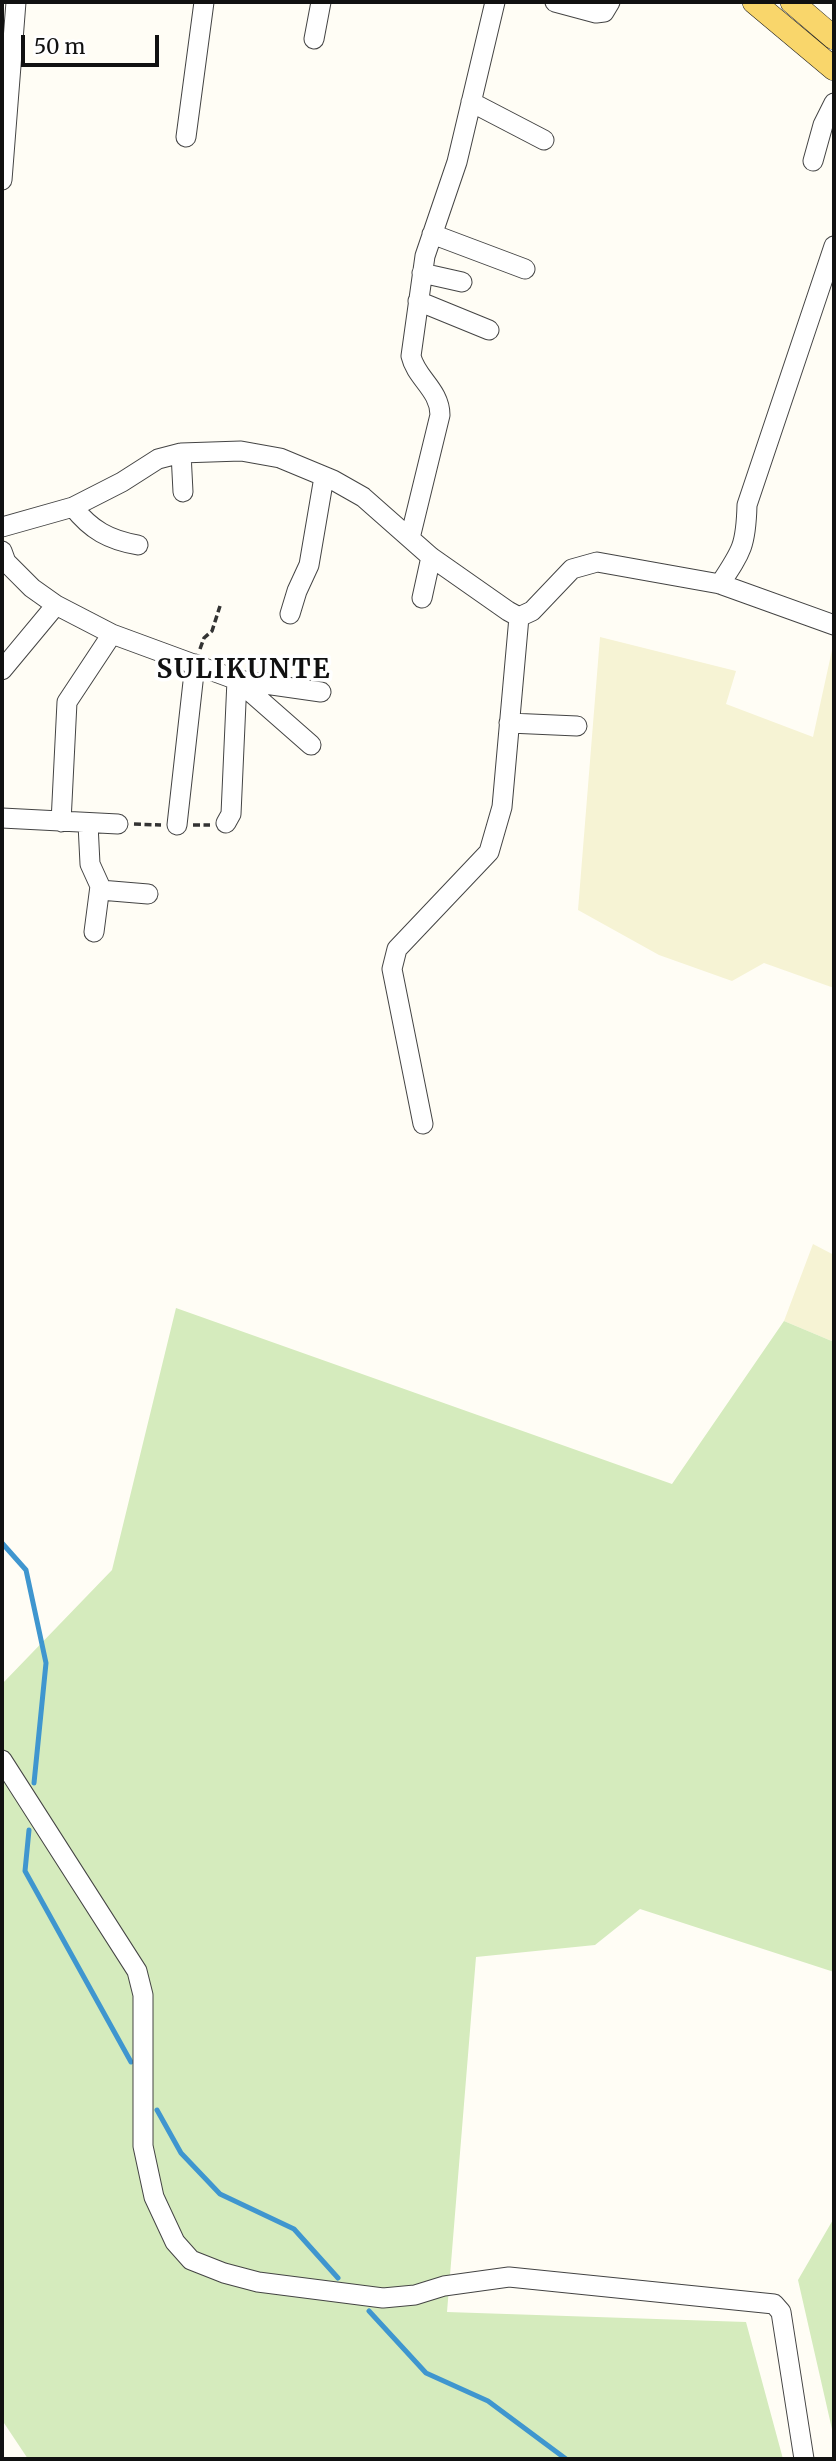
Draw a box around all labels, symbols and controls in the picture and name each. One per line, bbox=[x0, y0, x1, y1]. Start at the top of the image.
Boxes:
scale bar bbox=[24, 21, 163, 65]
text: 50 m bbox=[34, 33, 85, 60]
district label: SULIKUNTE bbox=[158, 655, 330, 687]

